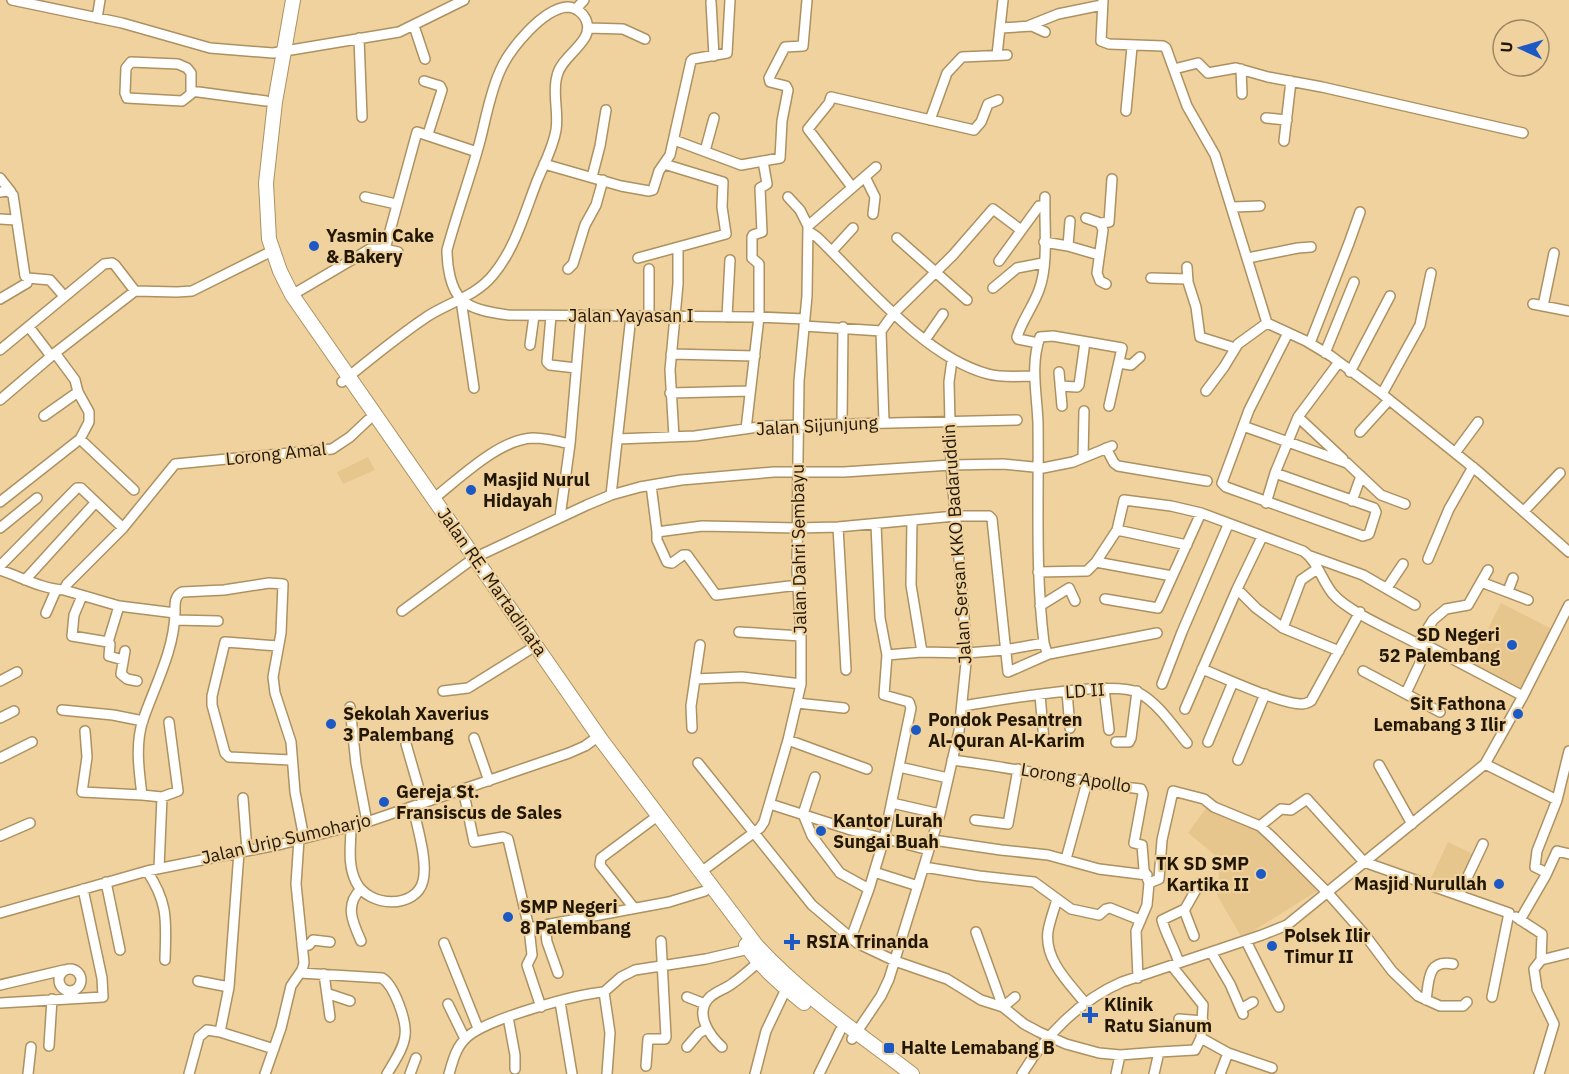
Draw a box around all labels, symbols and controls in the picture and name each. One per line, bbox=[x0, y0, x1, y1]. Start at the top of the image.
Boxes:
north arrow bbox=[1491, 18, 1551, 78]
text: U bbox=[1496, 41, 1516, 53]
place label: Yasmin Cake & Bakery bbox=[326, 224, 434, 268]
marker: Yasmin Cake & Bakery bbox=[307, 239, 321, 253]
street label: Jalan Yayasan I bbox=[568, 304, 694, 327]
street label: Jalan Sijunjung bbox=[755, 411, 879, 440]
street label: Jalan Sersan KKO Badaruddin bbox=[937, 423, 976, 665]
street label: Lorong Amal bbox=[224, 437, 328, 470]
street label: Jalan Dahri Sembayu bbox=[786, 464, 811, 634]
place label: Masjid Nurul Hidayah bbox=[483, 468, 590, 512]
marker: Masjid Nurul Hidayah bbox=[464, 483, 478, 497]
street label: Jalan RE. Martadinata bbox=[432, 503, 553, 661]
place label: SD Negeri 52 Palembang bbox=[1379, 623, 1500, 667]
marker: SD Negeri 52 Palembang bbox=[1505, 638, 1519, 652]
street label: LD II bbox=[1064, 678, 1106, 703]
place label: Sit Fathona Lemabang 3 Ilir bbox=[1373, 692, 1506, 736]
place label: Sekolah Xaverius 3 Palembang bbox=[343, 702, 489, 746]
marker: Sit Fathona Lemabang 3 Ilir bbox=[1511, 707, 1525, 721]
place label: Pondok Pesantren Al-Quran Al-Karim bbox=[928, 708, 1085, 752]
marker: Sekolah Xaverius 3 Palembang bbox=[324, 717, 338, 731]
marker: Pondok Pesantren Al-Quran Al-Karim bbox=[909, 723, 923, 737]
street label: Lorong Apollo bbox=[1019, 757, 1133, 798]
place label: Gereja St. Fransiscus de Sales bbox=[396, 780, 562, 824]
marker: Gereja St. Fransiscus de Sales bbox=[377, 795, 391, 809]
street label: Jalan Urip Sumoharjo bbox=[199, 808, 373, 869]
place label: Kantor Lurah Sungai Buah bbox=[833, 809, 943, 853]
marker: Kantor Lurah Sungai Buah bbox=[814, 824, 828, 838]
place label: TK SD SMP Kartika II bbox=[1156, 852, 1249, 896]
marker: TK SD SMP Kartika II bbox=[1254, 867, 1268, 881]
place label: Masjid Nurullah bbox=[1354, 872, 1487, 895]
marker: Masjid Nurullah bbox=[1492, 877, 1506, 891]
place label: SMP Negeri 8 Palembang bbox=[520, 895, 630, 939]
marker: SMP Negeri 8 Palembang bbox=[501, 910, 515, 924]
place label: Polsek Ilir Timur II bbox=[1284, 924, 1371, 968]
place label: RSIA Trinanda bbox=[806, 930, 929, 953]
marker: RSIA Trinanda bbox=[783, 933, 801, 951]
marker: Polsek Ilir Timur II bbox=[1265, 939, 1279, 953]
place label: Klinik Ratu Sianum bbox=[1104, 993, 1212, 1037]
marker: Klinik Ratu Sianum bbox=[1081, 1006, 1099, 1024]
place label: Halte Lemabang B bbox=[901, 1036, 1055, 1059]
marker: Halte Lemabang B bbox=[882, 1041, 896, 1055]

